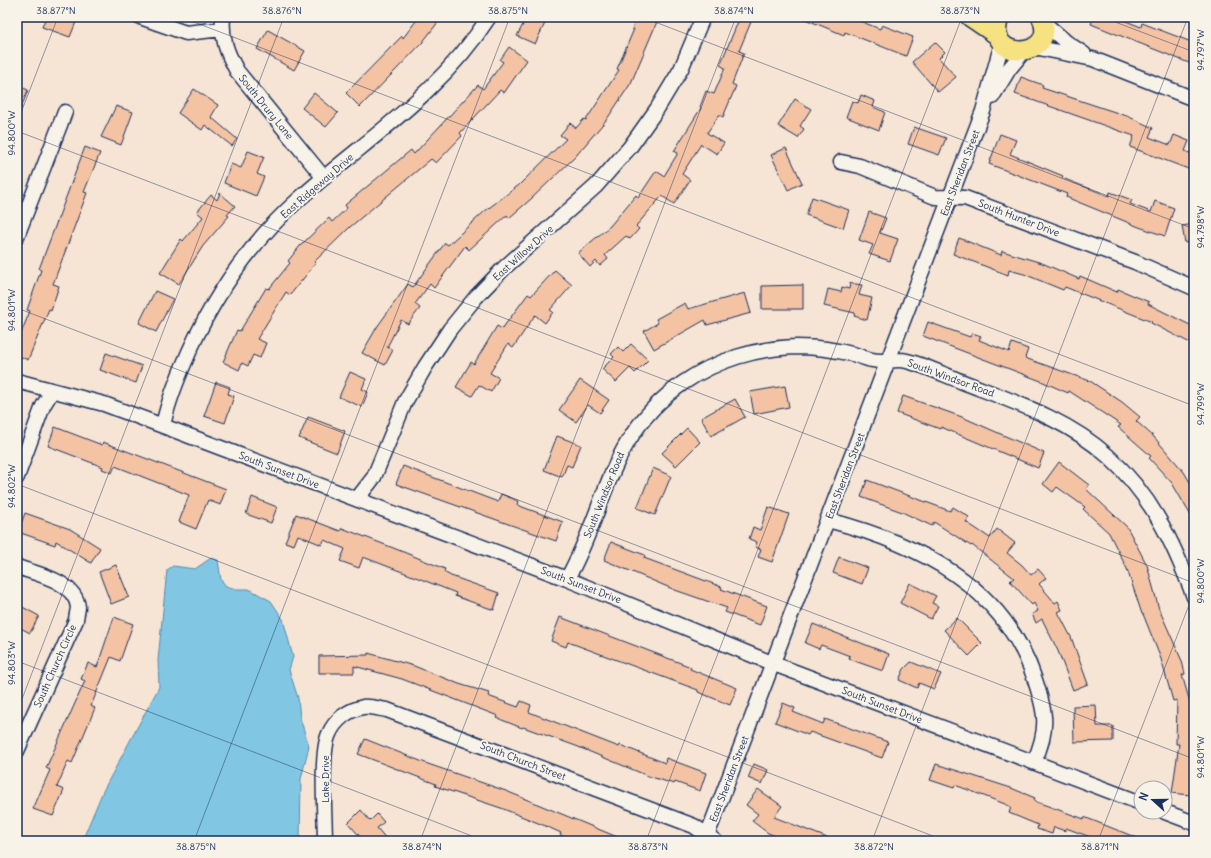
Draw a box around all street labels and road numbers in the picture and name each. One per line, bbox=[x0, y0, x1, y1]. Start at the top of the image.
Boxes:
street label: South Drury Lane bbox=[236, 72, 296, 142]
street label: East Sheridan Street bbox=[938, 127, 983, 218]
street label: East Ridgeway Drive bbox=[278, 151, 356, 221]
street label: South Hunter Drive bbox=[977, 197, 1061, 239]
street label: East Willow Drive bbox=[490, 222, 556, 284]
street label: South Windsor Road bbox=[906, 356, 996, 400]
street label: East Sheridan Street bbox=[823, 430, 868, 521]
street label: South Sunset Drive bbox=[237, 449, 321, 491]
street label: South Windsor Road bbox=[581, 450, 627, 540]
street label: South Sunset Drive bbox=[539, 564, 623, 606]
street label: South Church Circle bbox=[31, 622, 79, 710]
street label: South Sunset Drive bbox=[840, 684, 924, 726]
street label: East Sheridan Street bbox=[707, 733, 752, 824]
street label: South Church Street bbox=[478, 739, 568, 784]
street label: Lake Drive bbox=[319, 755, 332, 803]

